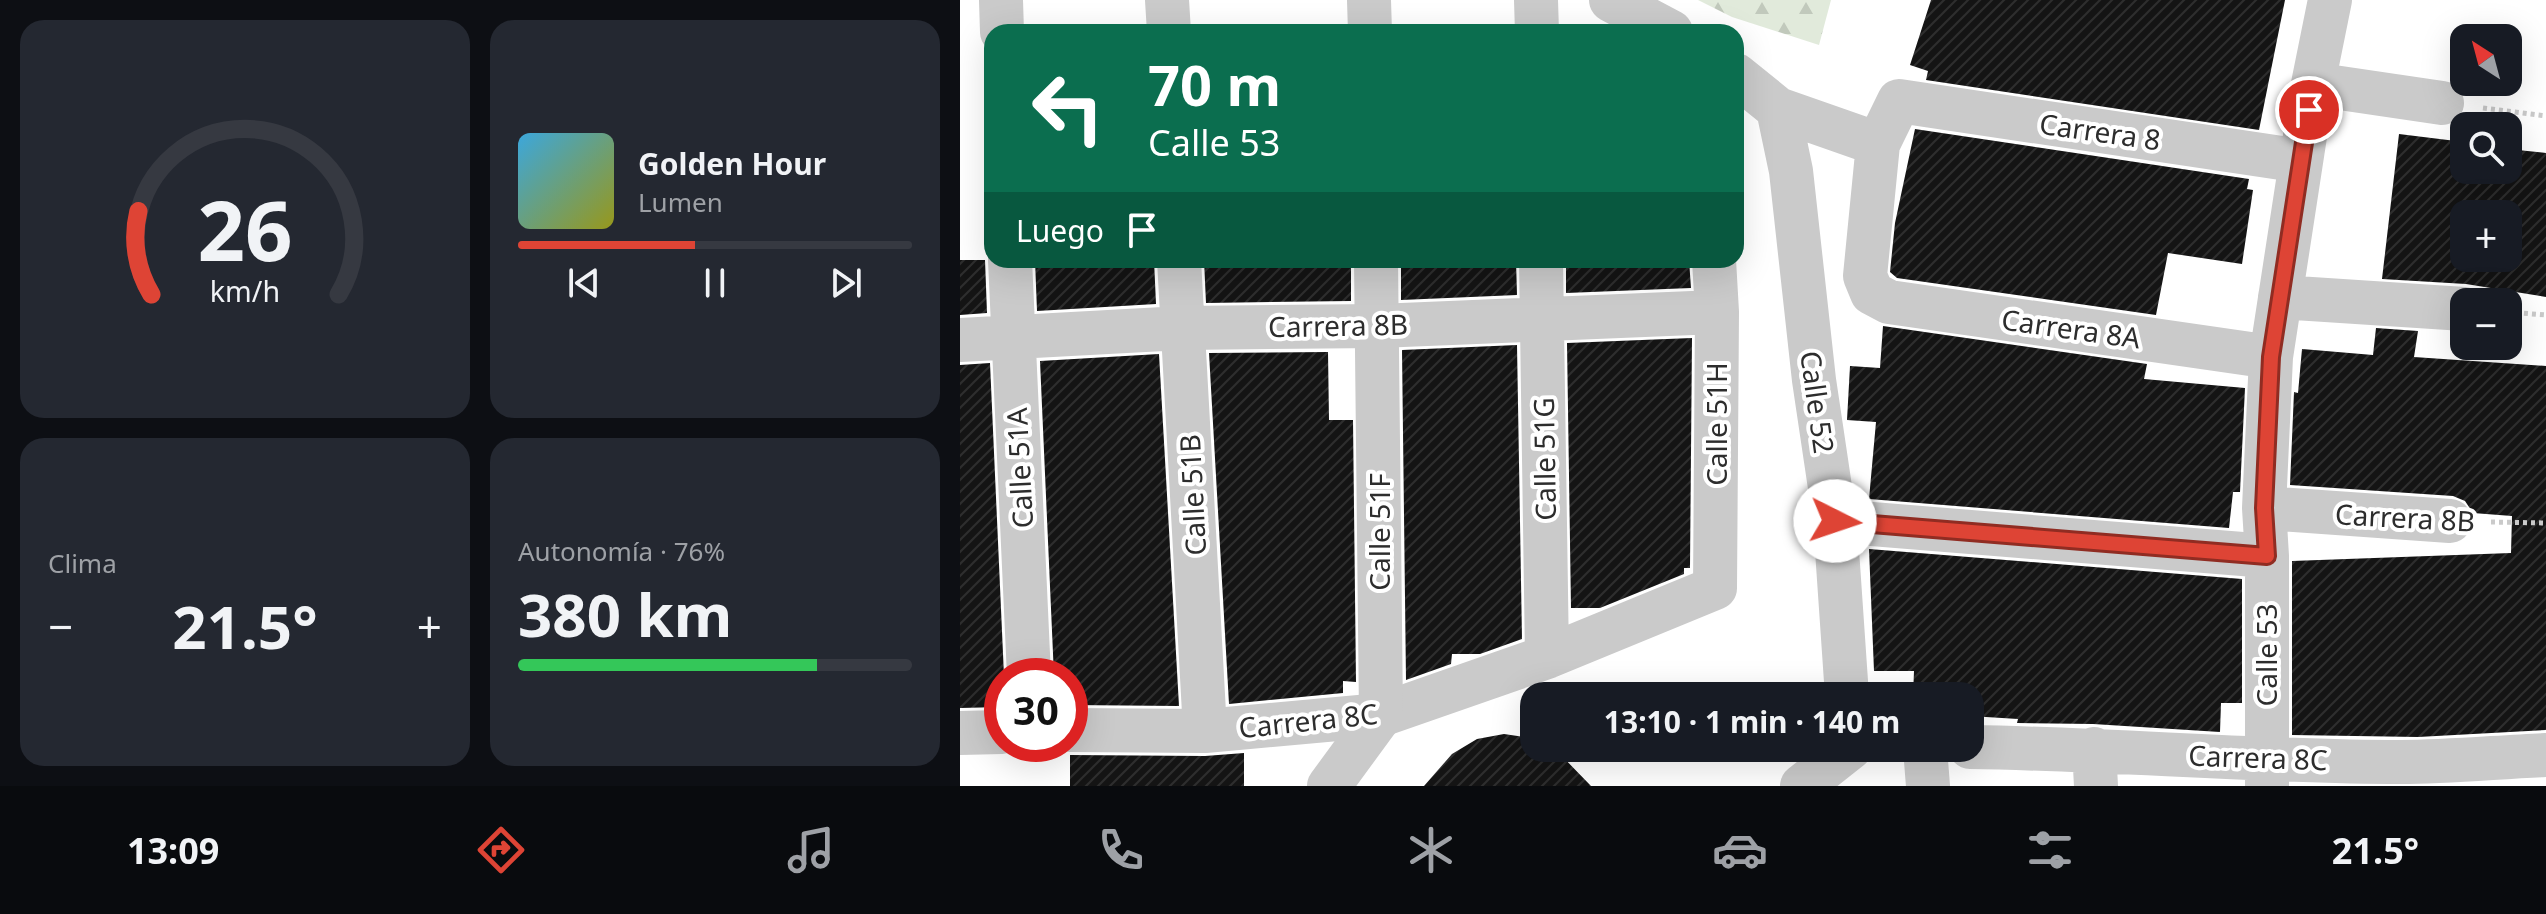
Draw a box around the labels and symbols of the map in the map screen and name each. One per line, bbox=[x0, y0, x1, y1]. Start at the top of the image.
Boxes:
north arrow bbox=[2450, 24, 2522, 96]
pin bbox=[2275, 76, 2343, 144]
street label: Carrera 8 bbox=[2037, 104, 2163, 158]
street label: Carrera 8A bbox=[1999, 299, 2143, 357]
street label: Carrera 8B bbox=[1268, 305, 1408, 345]
street label: Calle 52 bbox=[1792, 348, 1844, 456]
street label: Calle 51H bbox=[1697, 362, 1735, 486]
street label: Calle 51G bbox=[1524, 397, 1564, 521]
street label: Calle 51A bbox=[997, 407, 1041, 529]
street label: Calle 51B bbox=[1170, 434, 1214, 556]
street label: Calle 51F bbox=[1360, 473, 1398, 591]
position arrow bbox=[1793, 479, 1877, 563]
street label: Carrera 8B bbox=[2334, 494, 2476, 540]
street label: Calle 53 bbox=[2247, 604, 2285, 706]
speed limit sign: 30 bbox=[984, 658, 1088, 762]
street label: Carrera 8C bbox=[1237, 694, 1379, 746]
street label: Carrera 8C bbox=[2188, 736, 2328, 778]

